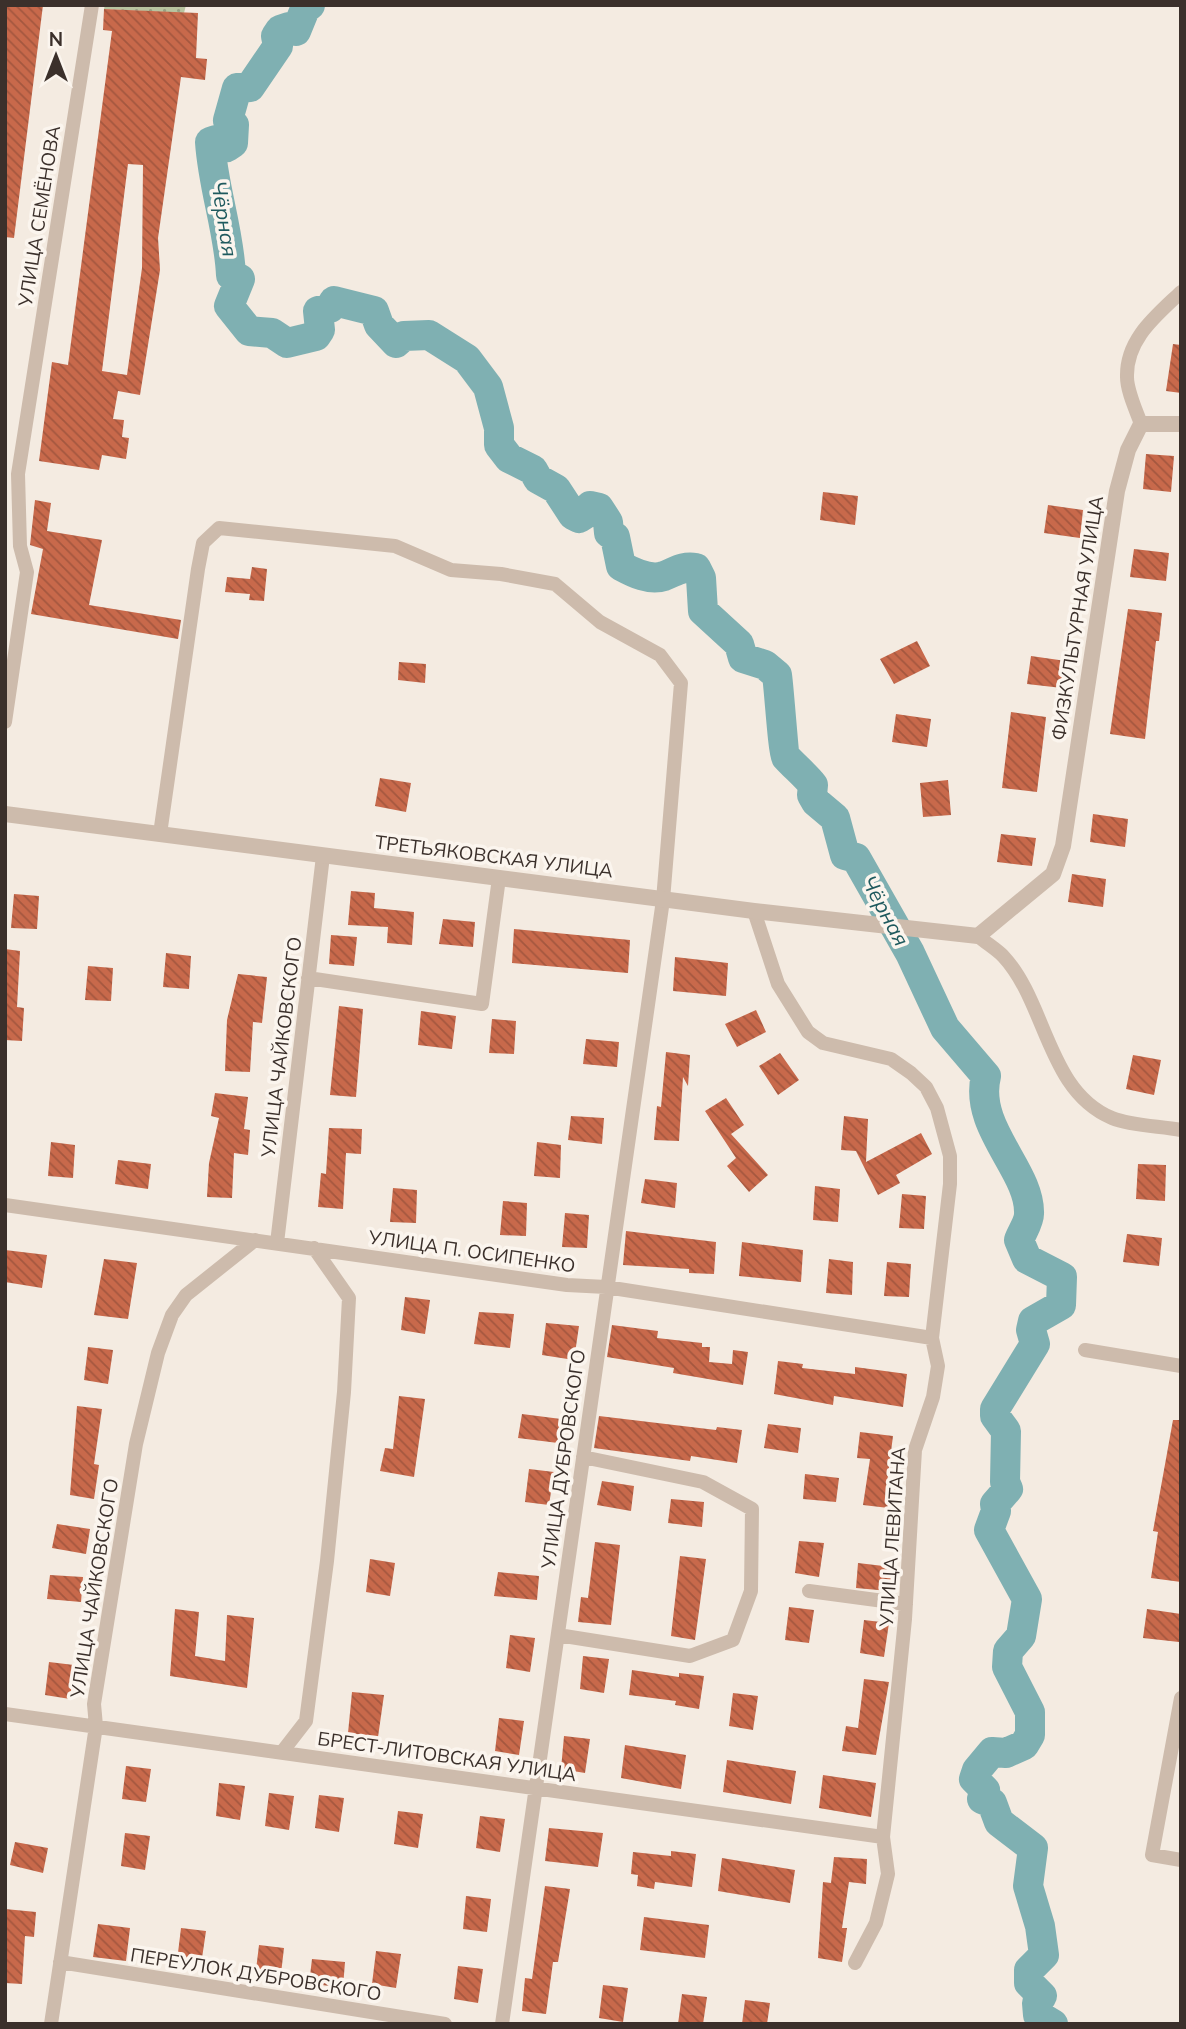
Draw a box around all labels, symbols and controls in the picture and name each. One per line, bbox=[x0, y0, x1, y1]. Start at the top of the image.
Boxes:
north arrow bbox=[21, 21, 91, 91]
text: N bbox=[49, 27, 63, 51]
street label: УЛИЦА СЕМЁНОВА bbox=[13, 124, 65, 309]
water label: Чёрная bbox=[206, 179, 244, 258]
street label: ФИЗКУЛЬТУРНАЯ УЛИЦА bbox=[1046, 494, 1108, 742]
street label: ТРЕТЬЯКОВСКАЯ УЛИЦА bbox=[374, 829, 614, 883]
water label: Чёрная bbox=[857, 871, 915, 950]
street label: УЛИЦА ЧАЙКОВСКОГО bbox=[255, 935, 306, 1160]
street label: УЛИЦА П. ОСИПЕНКО bbox=[366, 1224, 577, 1277]
street label: УЛИЦА ДУБРОВСКОГО bbox=[536, 1348, 590, 1571]
street label: УЛИЦА ЛЕВИТАНА bbox=[874, 1446, 910, 1629]
street label: УЛИЦА ЧАЙКОВСКОГО bbox=[65, 1477, 123, 1700]
street label: БРЕСТ-ЛИТОВСКАЯ УЛИЦА bbox=[316, 1726, 578, 1786]
street label: ПЕРЕУЛОК ДУБРОВСКОГО bbox=[129, 1942, 383, 2006]

